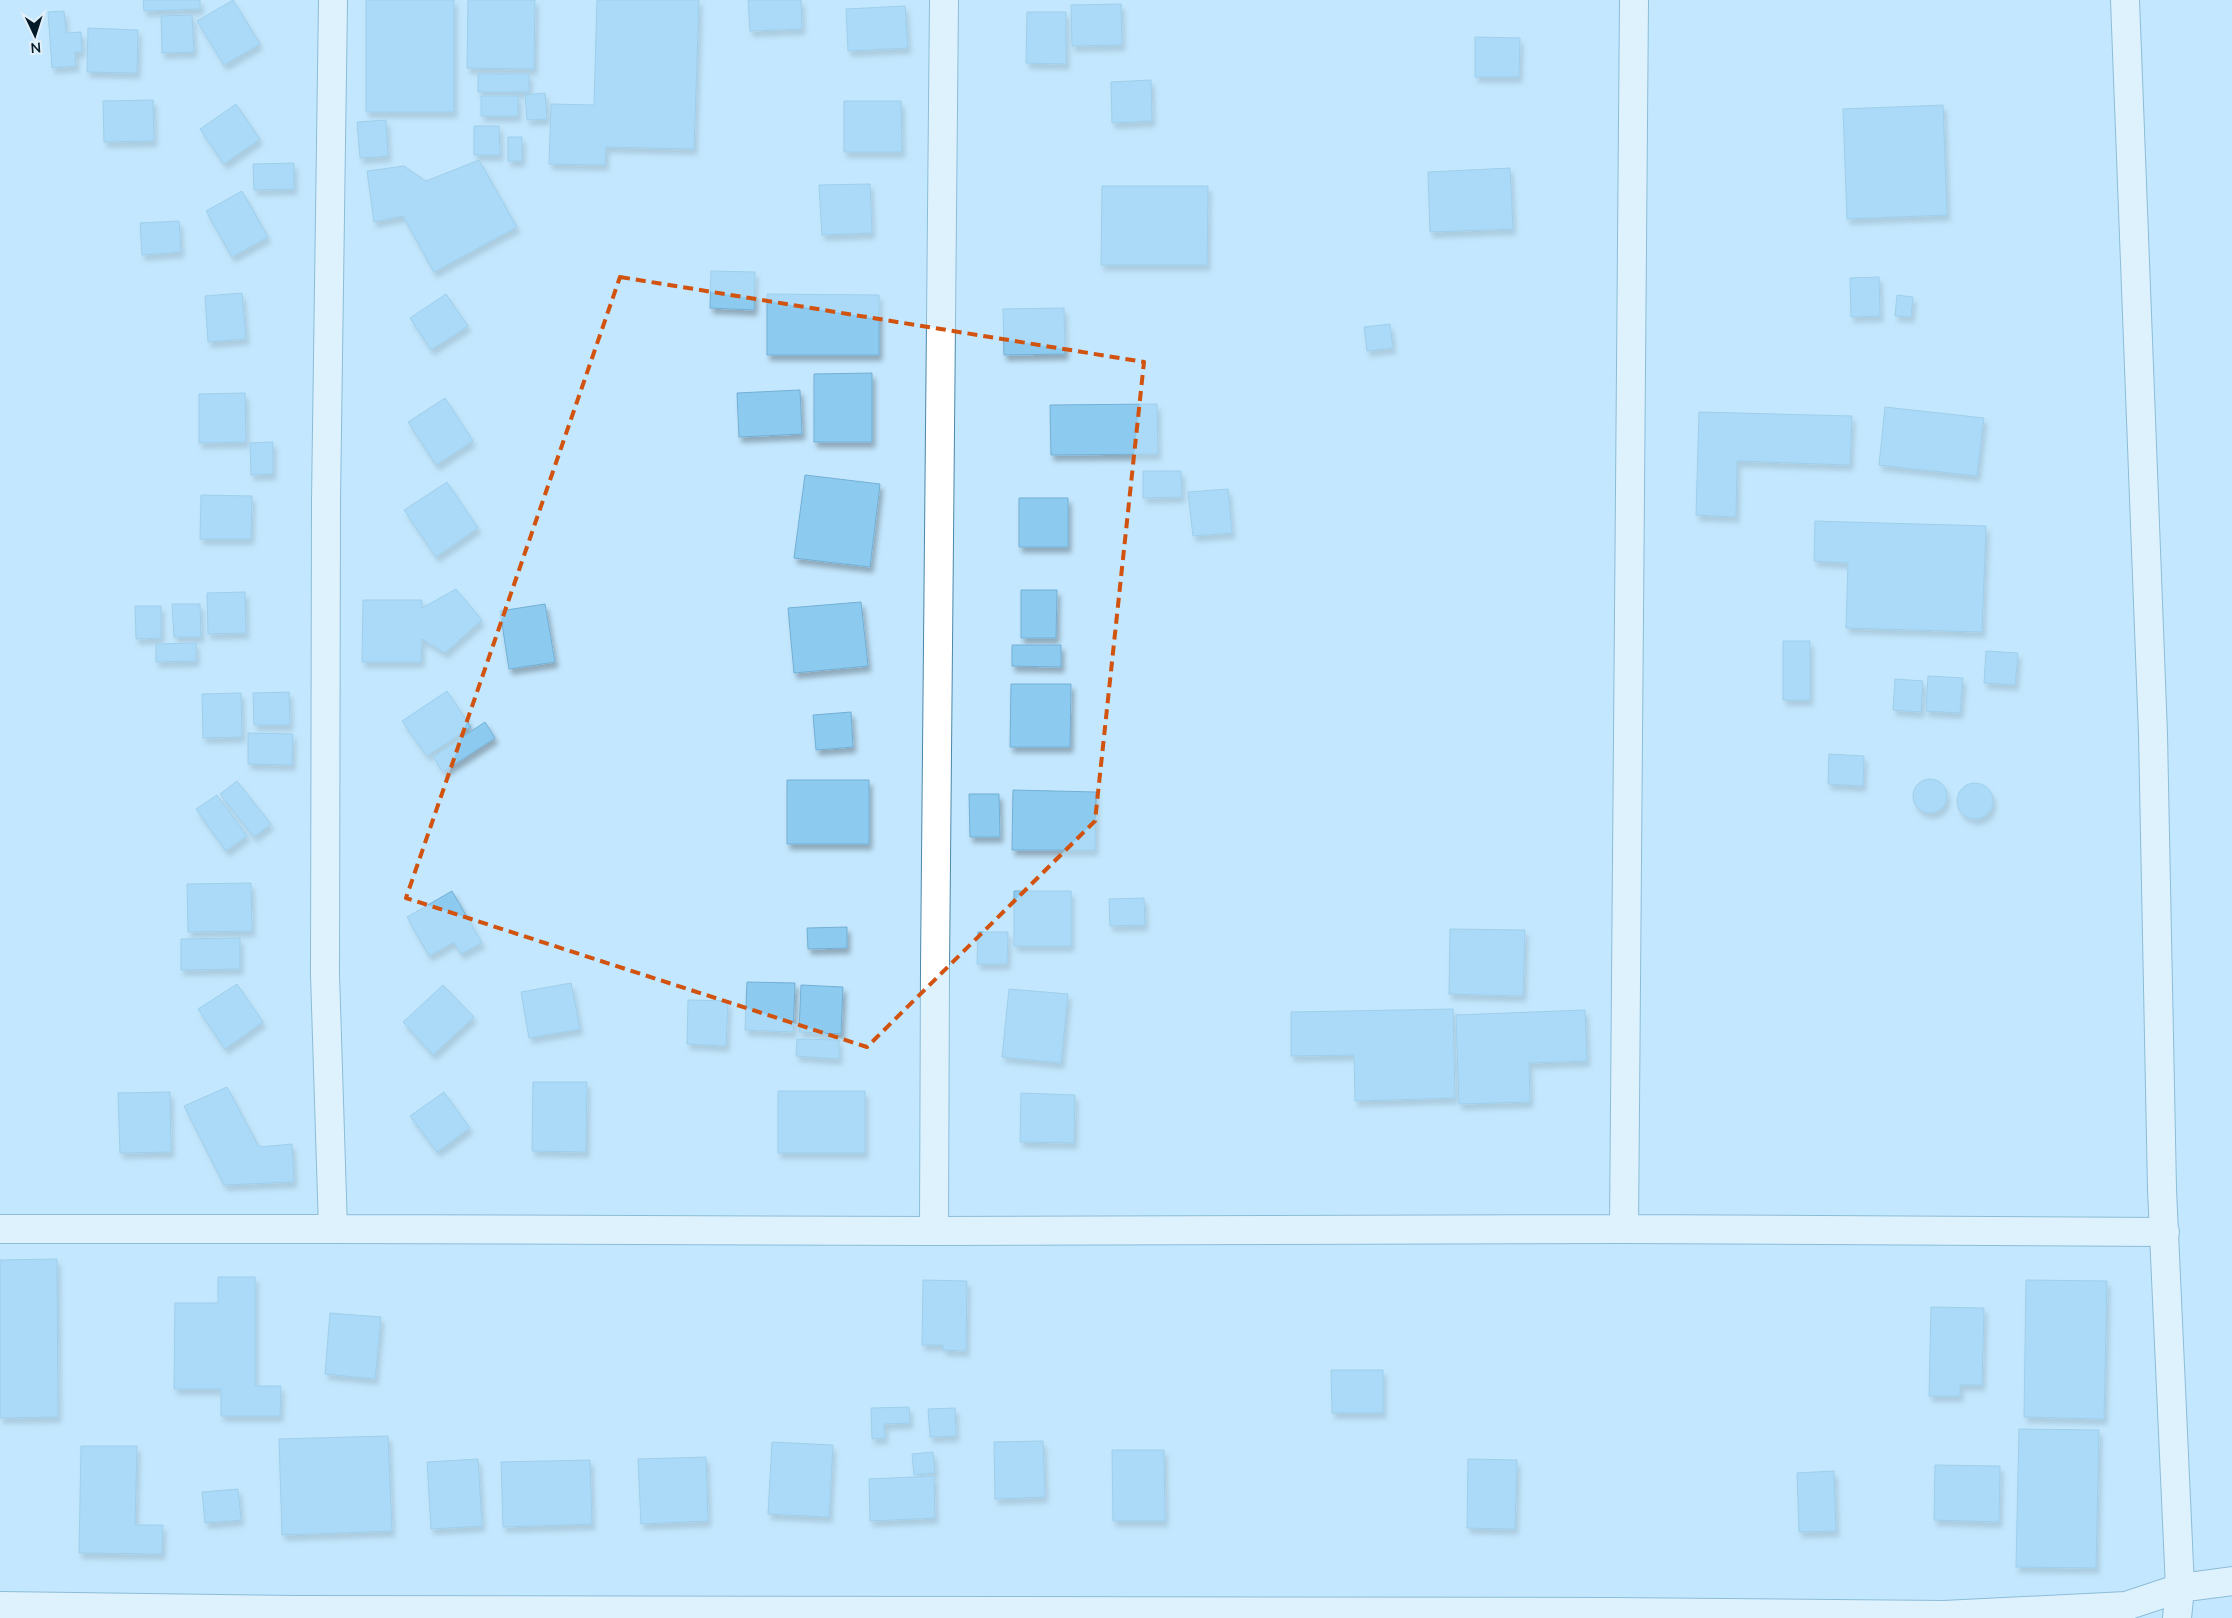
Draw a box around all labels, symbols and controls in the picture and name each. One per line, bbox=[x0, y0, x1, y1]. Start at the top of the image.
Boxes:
north arrow bbox=[10, 10, 60, 60]
text: N bbox=[30, 39, 42, 57]

